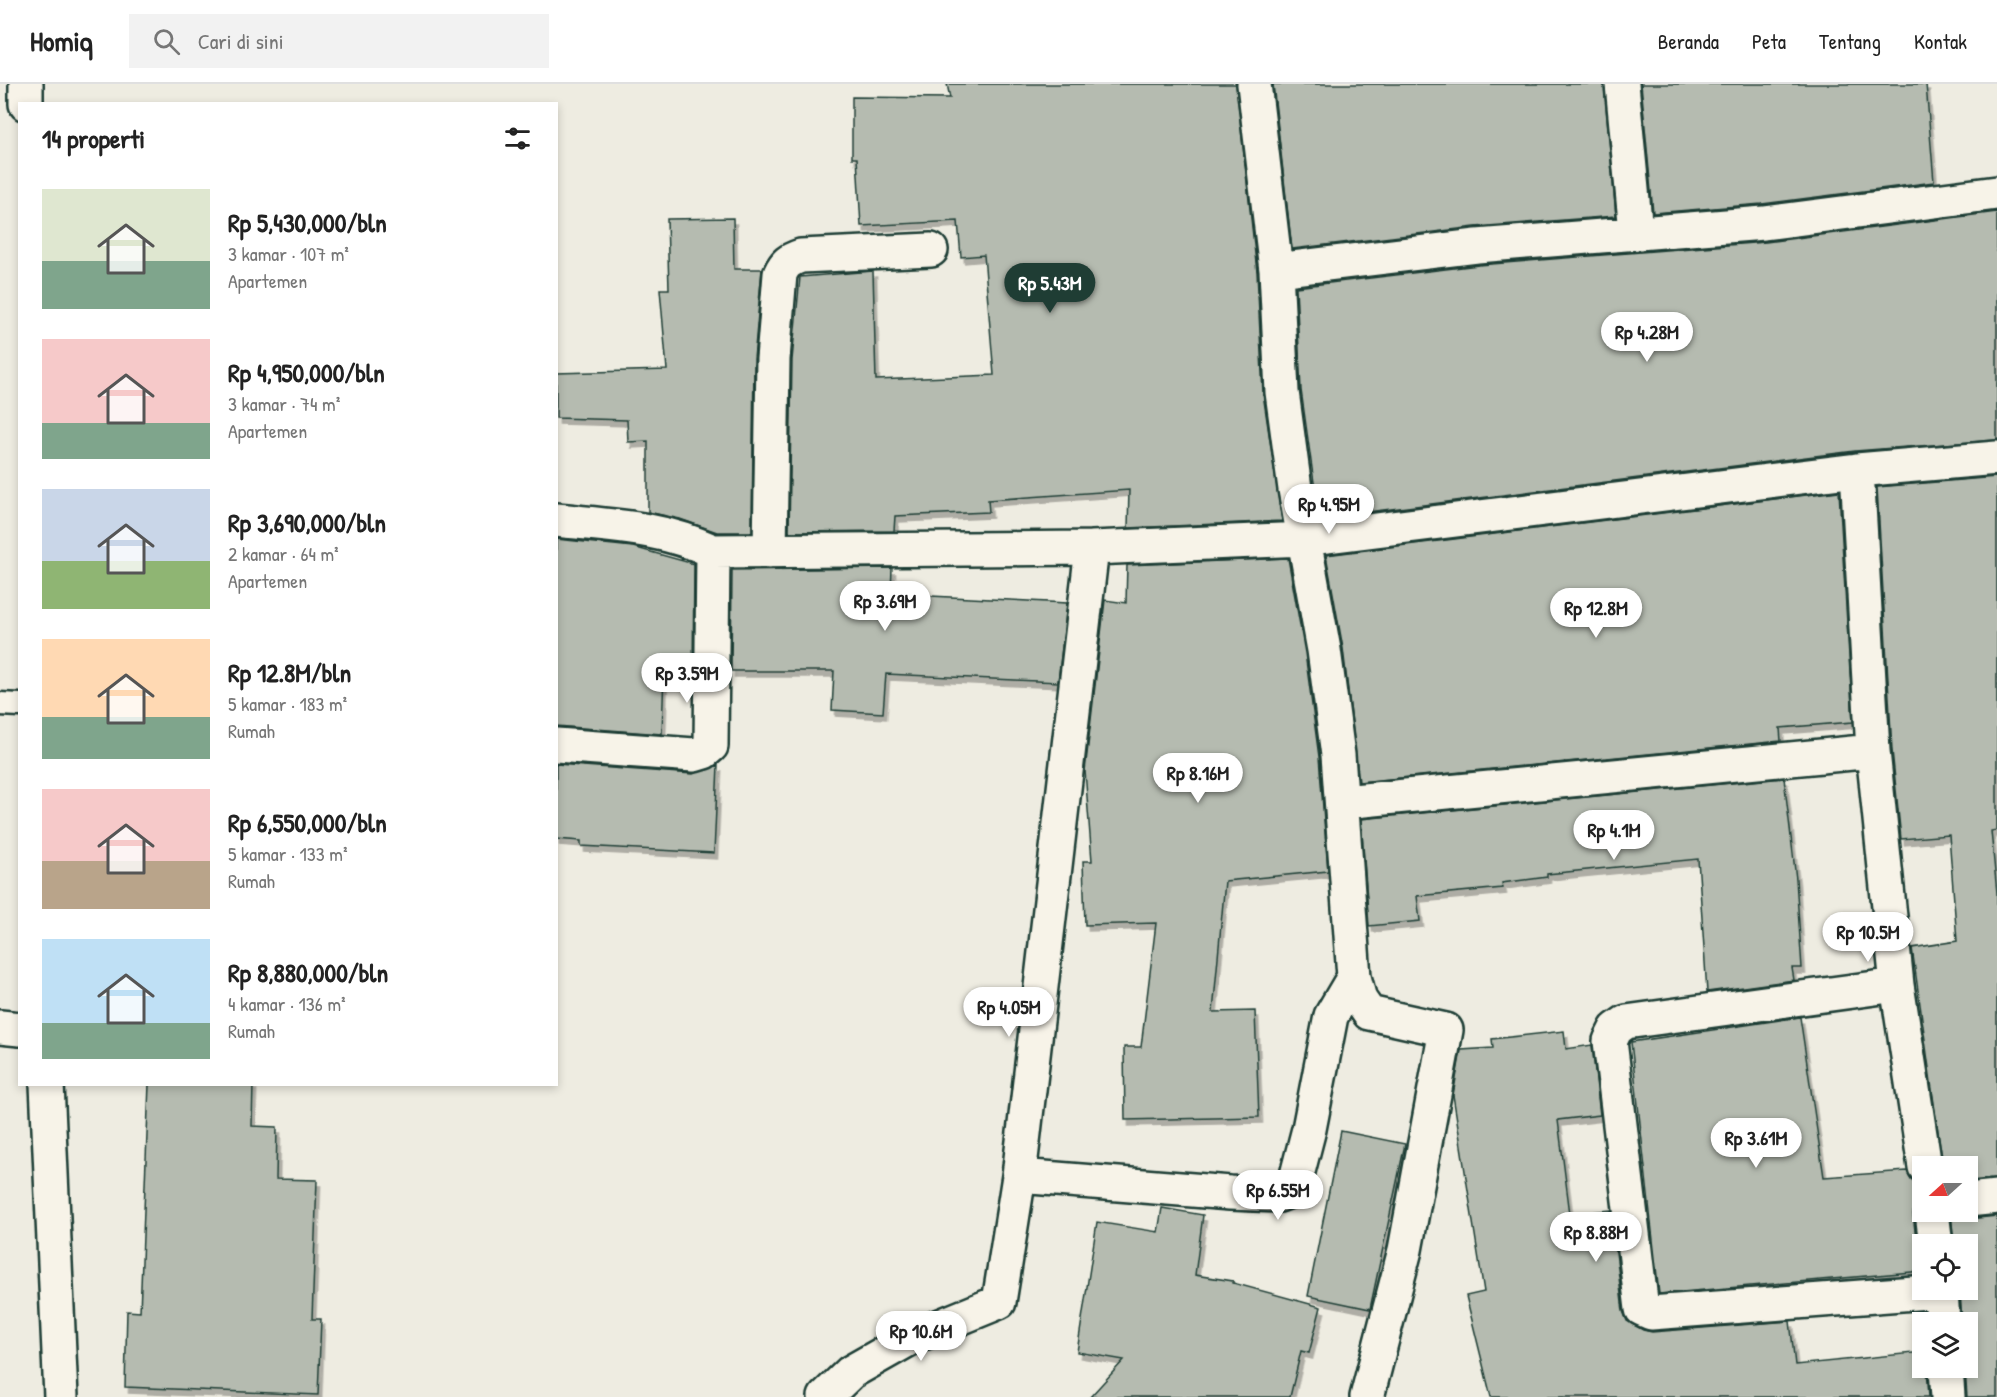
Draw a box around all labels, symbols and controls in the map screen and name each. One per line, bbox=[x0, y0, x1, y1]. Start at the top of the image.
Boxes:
search box bbox=[129, 14, 549, 68]
text: Homiq bbox=[30, 22, 93, 60]
icon: search bbox=[150, 25, 183, 58]
text: Cari di sini bbox=[198, 26, 284, 56]
text: Beranda bbox=[1658, 27, 1719, 56]
text: Peta bbox=[1752, 27, 1786, 56]
text: Tentang bbox=[1819, 27, 1881, 56]
text: Kontak bbox=[1914, 27, 1967, 56]
text: 14 properti bbox=[42, 121, 145, 156]
icon: filters bbox=[501, 122, 534, 155]
text: Rp 5,430,000/bln bbox=[228, 205, 387, 240]
icon: home bbox=[90, 213, 162, 285]
text: 3 kamar · 107 m² bbox=[228, 240, 349, 267]
pin: Rp 5.43M bbox=[988, 263, 1112, 314]
text: Apartemen bbox=[228, 267, 307, 294]
text: Rp 5.43M bbox=[1018, 269, 1082, 296]
pin: Rp 4.28M bbox=[1585, 312, 1709, 363]
text: Rp 4.28M bbox=[1615, 318, 1679, 345]
text: Rp 4,950,000/bln bbox=[228, 355, 385, 390]
icon: home bbox=[90, 363, 162, 435]
text: 3 kamar · 74 m² bbox=[228, 390, 340, 417]
text: Apartemen bbox=[228, 417, 307, 444]
pin: Rp 4.95M bbox=[1267, 484, 1391, 535]
text: Rp 4.95M bbox=[1298, 490, 1360, 517]
text: Rp 3,690,000/bln bbox=[228, 505, 386, 540]
icon: home bbox=[90, 513, 162, 585]
text: 2 kamar · 64 m² bbox=[228, 540, 339, 567]
text: Apartemen bbox=[228, 567, 307, 594]
pin: Rp 3.69M bbox=[823, 581, 947, 632]
text: Rp 3.69M bbox=[854, 587, 916, 614]
pin: Rp 12.8M bbox=[1534, 588, 1658, 639]
text: Rp 12.8M bbox=[1564, 594, 1628, 621]
pin: Rp 3.59M bbox=[625, 653, 749, 704]
text: Rp 12.8M/bln bbox=[228, 655, 351, 690]
text: Rp 3.59M bbox=[655, 659, 719, 686]
icon: home bbox=[90, 663, 162, 735]
text: 5 kamar · 183 m² bbox=[228, 690, 347, 717]
text: Rumah bbox=[228, 717, 275, 744]
pin: Rp 8.16M bbox=[1136, 753, 1260, 804]
text: Rp 8.16M bbox=[1167, 759, 1229, 786]
text: Rp 6,550,000/bln bbox=[228, 805, 387, 840]
pin: Rp 4.1M bbox=[1559, 810, 1669, 861]
icon: home bbox=[90, 813, 162, 885]
text: Rp 4.1M bbox=[1587, 816, 1641, 843]
text: 5 kamar · 133 m² bbox=[228, 840, 348, 867]
text: Rumah bbox=[228, 867, 275, 894]
pin: Rp 10.5M bbox=[1806, 912, 1930, 963]
text: Rp 10.5M bbox=[1836, 918, 1900, 945]
text: Rp 8,880,000/bln bbox=[228, 955, 388, 990]
icon: home bbox=[90, 963, 162, 1035]
pin: Rp 4.05M bbox=[947, 987, 1071, 1038]
text: 4 kamar · 136 m² bbox=[228, 990, 346, 1017]
text: Rp 4.05M bbox=[977, 993, 1041, 1020]
text: Rumah bbox=[228, 1017, 275, 1044]
pin: Rp 3.61M bbox=[1694, 1118, 1818, 1169]
text: Rp 3.61M bbox=[1725, 1124, 1787, 1151]
north arrow bbox=[1912, 1156, 1978, 1222]
map controls bbox=[1912, 1156, 1978, 1378]
pin: Rp 6.55M bbox=[1216, 1170, 1340, 1221]
text: Rp 6.55M bbox=[1246, 1176, 1310, 1203]
pin: Rp 8.88M bbox=[1534, 1212, 1658, 1263]
text: Rp 8.88M bbox=[1564, 1218, 1628, 1245]
button: locate bbox=[1912, 1234, 1978, 1300]
pin: Rp 10.6M bbox=[859, 1311, 983, 1362]
button: layers bbox=[1912, 1312, 1978, 1378]
text: Rp 10.6M bbox=[890, 1317, 952, 1344]

